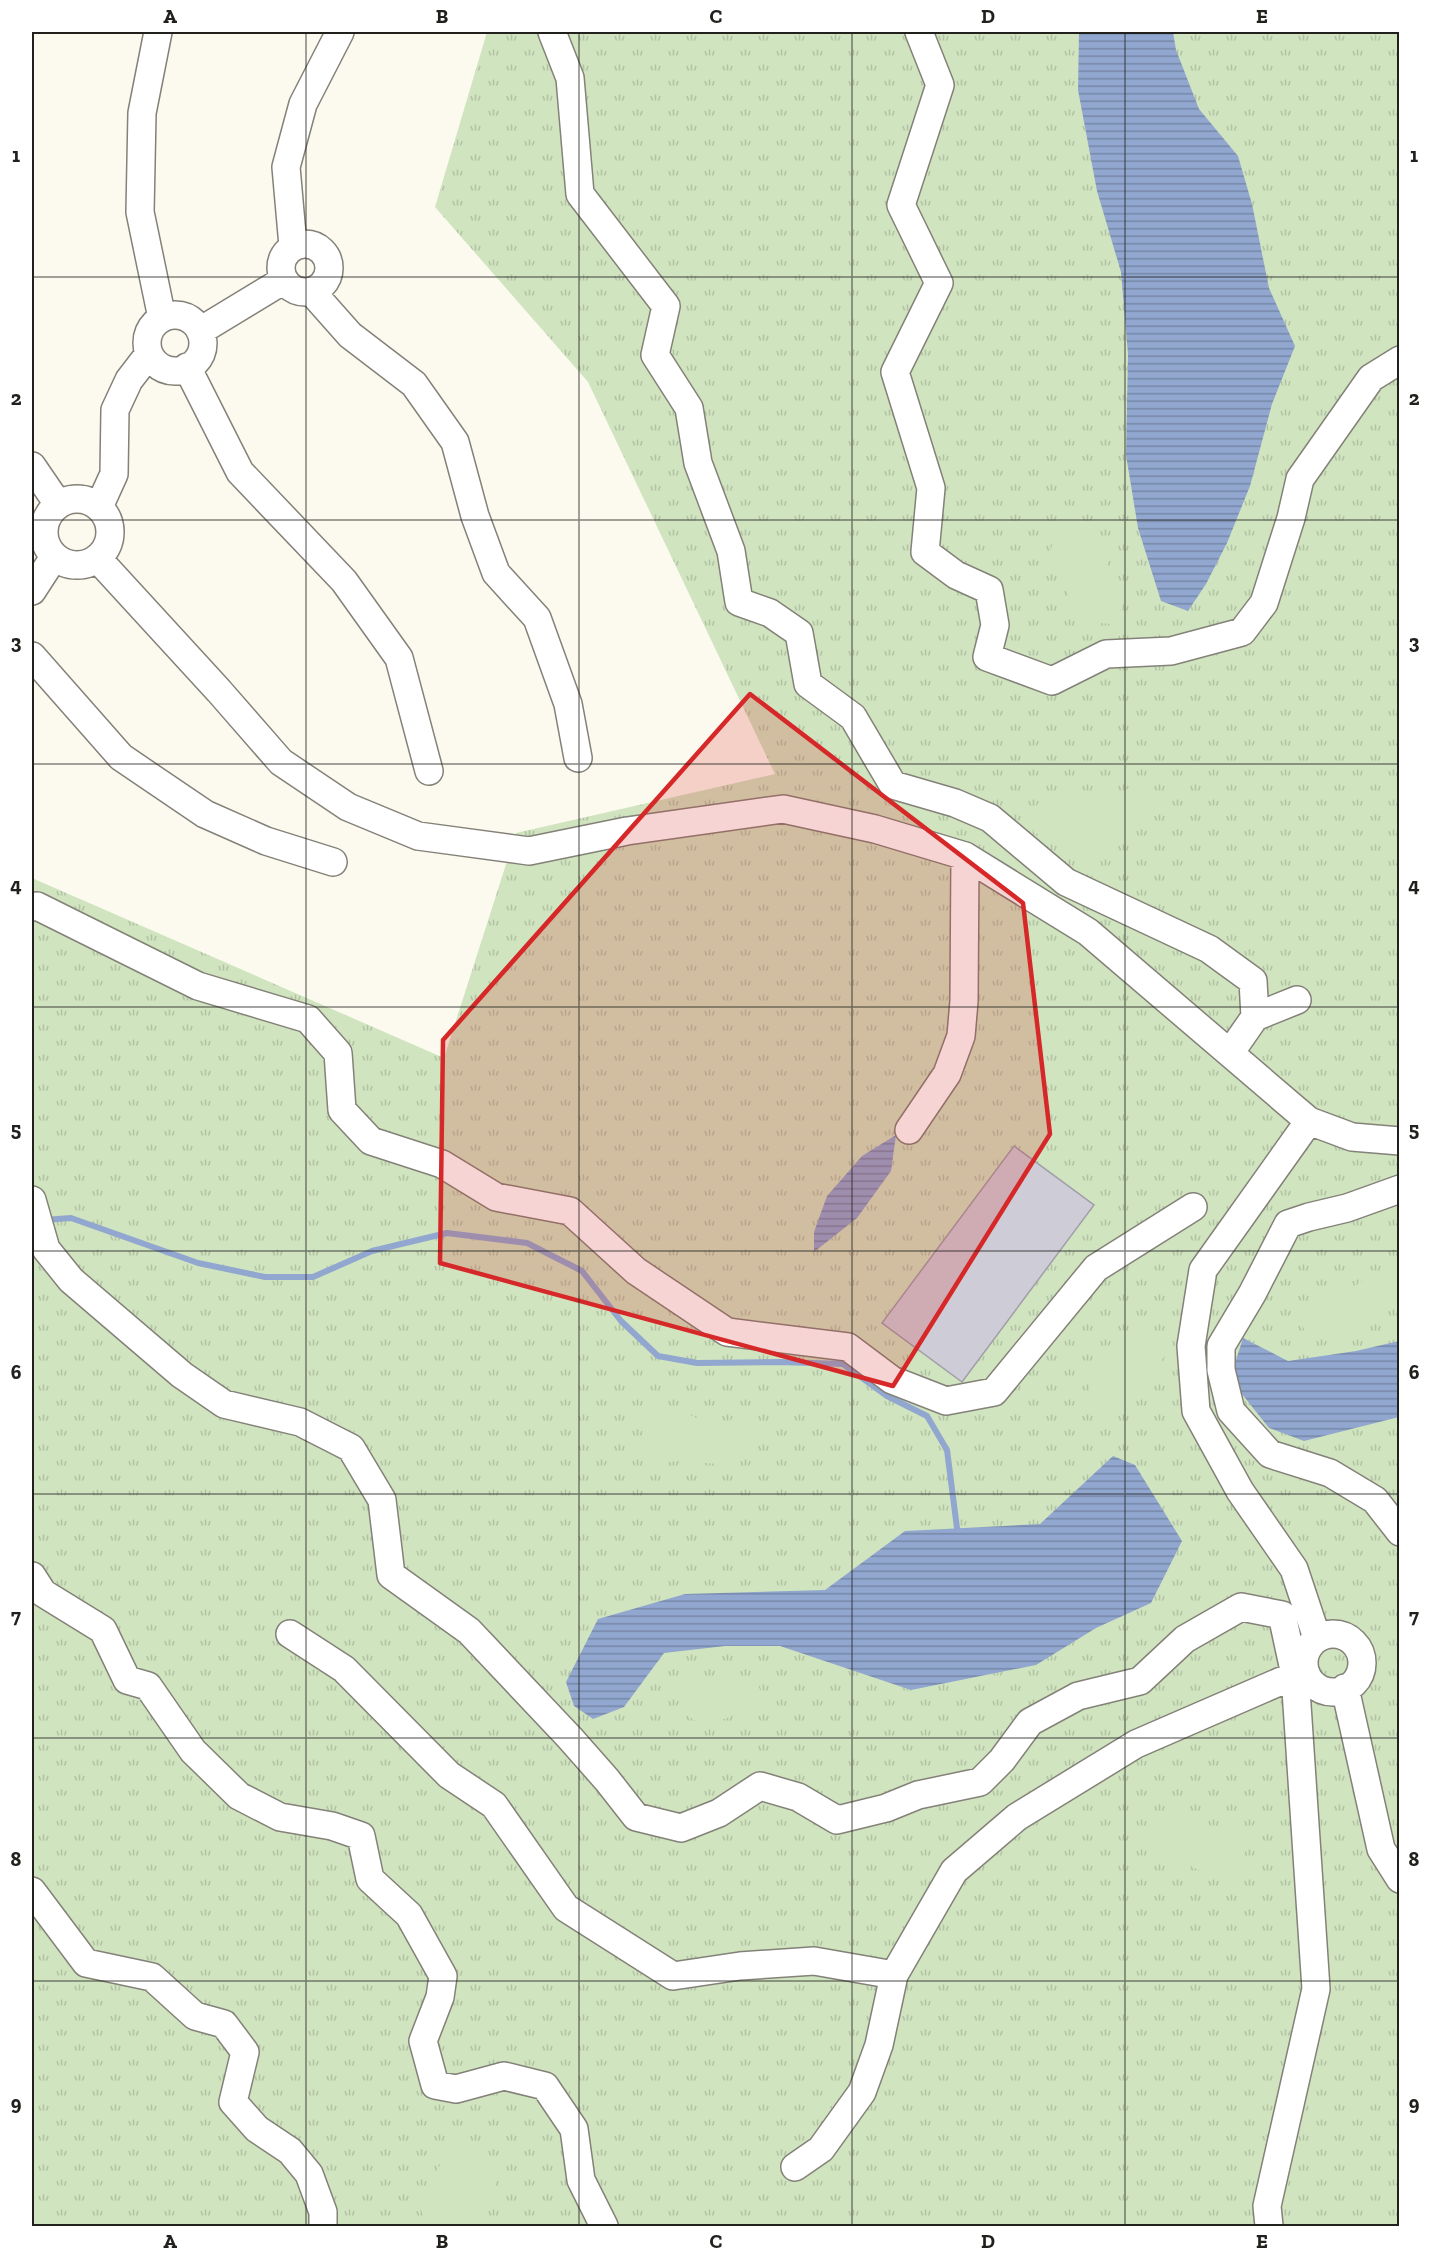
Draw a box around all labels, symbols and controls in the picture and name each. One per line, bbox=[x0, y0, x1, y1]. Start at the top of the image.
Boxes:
text: A bbox=[163, 4, 177, 28]
text: B bbox=[436, 4, 448, 28]
text: C bbox=[710, 4, 723, 28]
text: D bbox=[981, 4, 995, 28]
text: E bbox=[1256, 4, 1268, 28]
text: 1 bbox=[12, 143, 20, 167]
text: 1 bbox=[1410, 143, 1418, 167]
text: 2 bbox=[11, 386, 22, 410]
text: 2 bbox=[1409, 386, 1420, 410]
text: 3 bbox=[11, 630, 22, 654]
text: 3 bbox=[1409, 630, 1420, 654]
text: 4 bbox=[10, 873, 22, 897]
text: 4 bbox=[1408, 873, 1420, 897]
text: 5 bbox=[11, 1117, 21, 1141]
text: 5 bbox=[1409, 1117, 1419, 1141]
text: 6 bbox=[11, 1360, 22, 1384]
text: 6 bbox=[1409, 1360, 1420, 1384]
text: 7 bbox=[11, 1604, 21, 1628]
text: 7 bbox=[1409, 1604, 1419, 1628]
text: 8 bbox=[11, 1847, 22, 1871]
text: 8 bbox=[1409, 1847, 1420, 1871]
text: 9 bbox=[11, 2091, 22, 2115]
text: 9 bbox=[1409, 2091, 1420, 2115]
text: A bbox=[163, 2229, 177, 2253]
text: B bbox=[436, 2229, 448, 2253]
text: C bbox=[710, 2229, 723, 2253]
text: D bbox=[981, 2229, 995, 2253]
text: E bbox=[1256, 2229, 1268, 2253]

